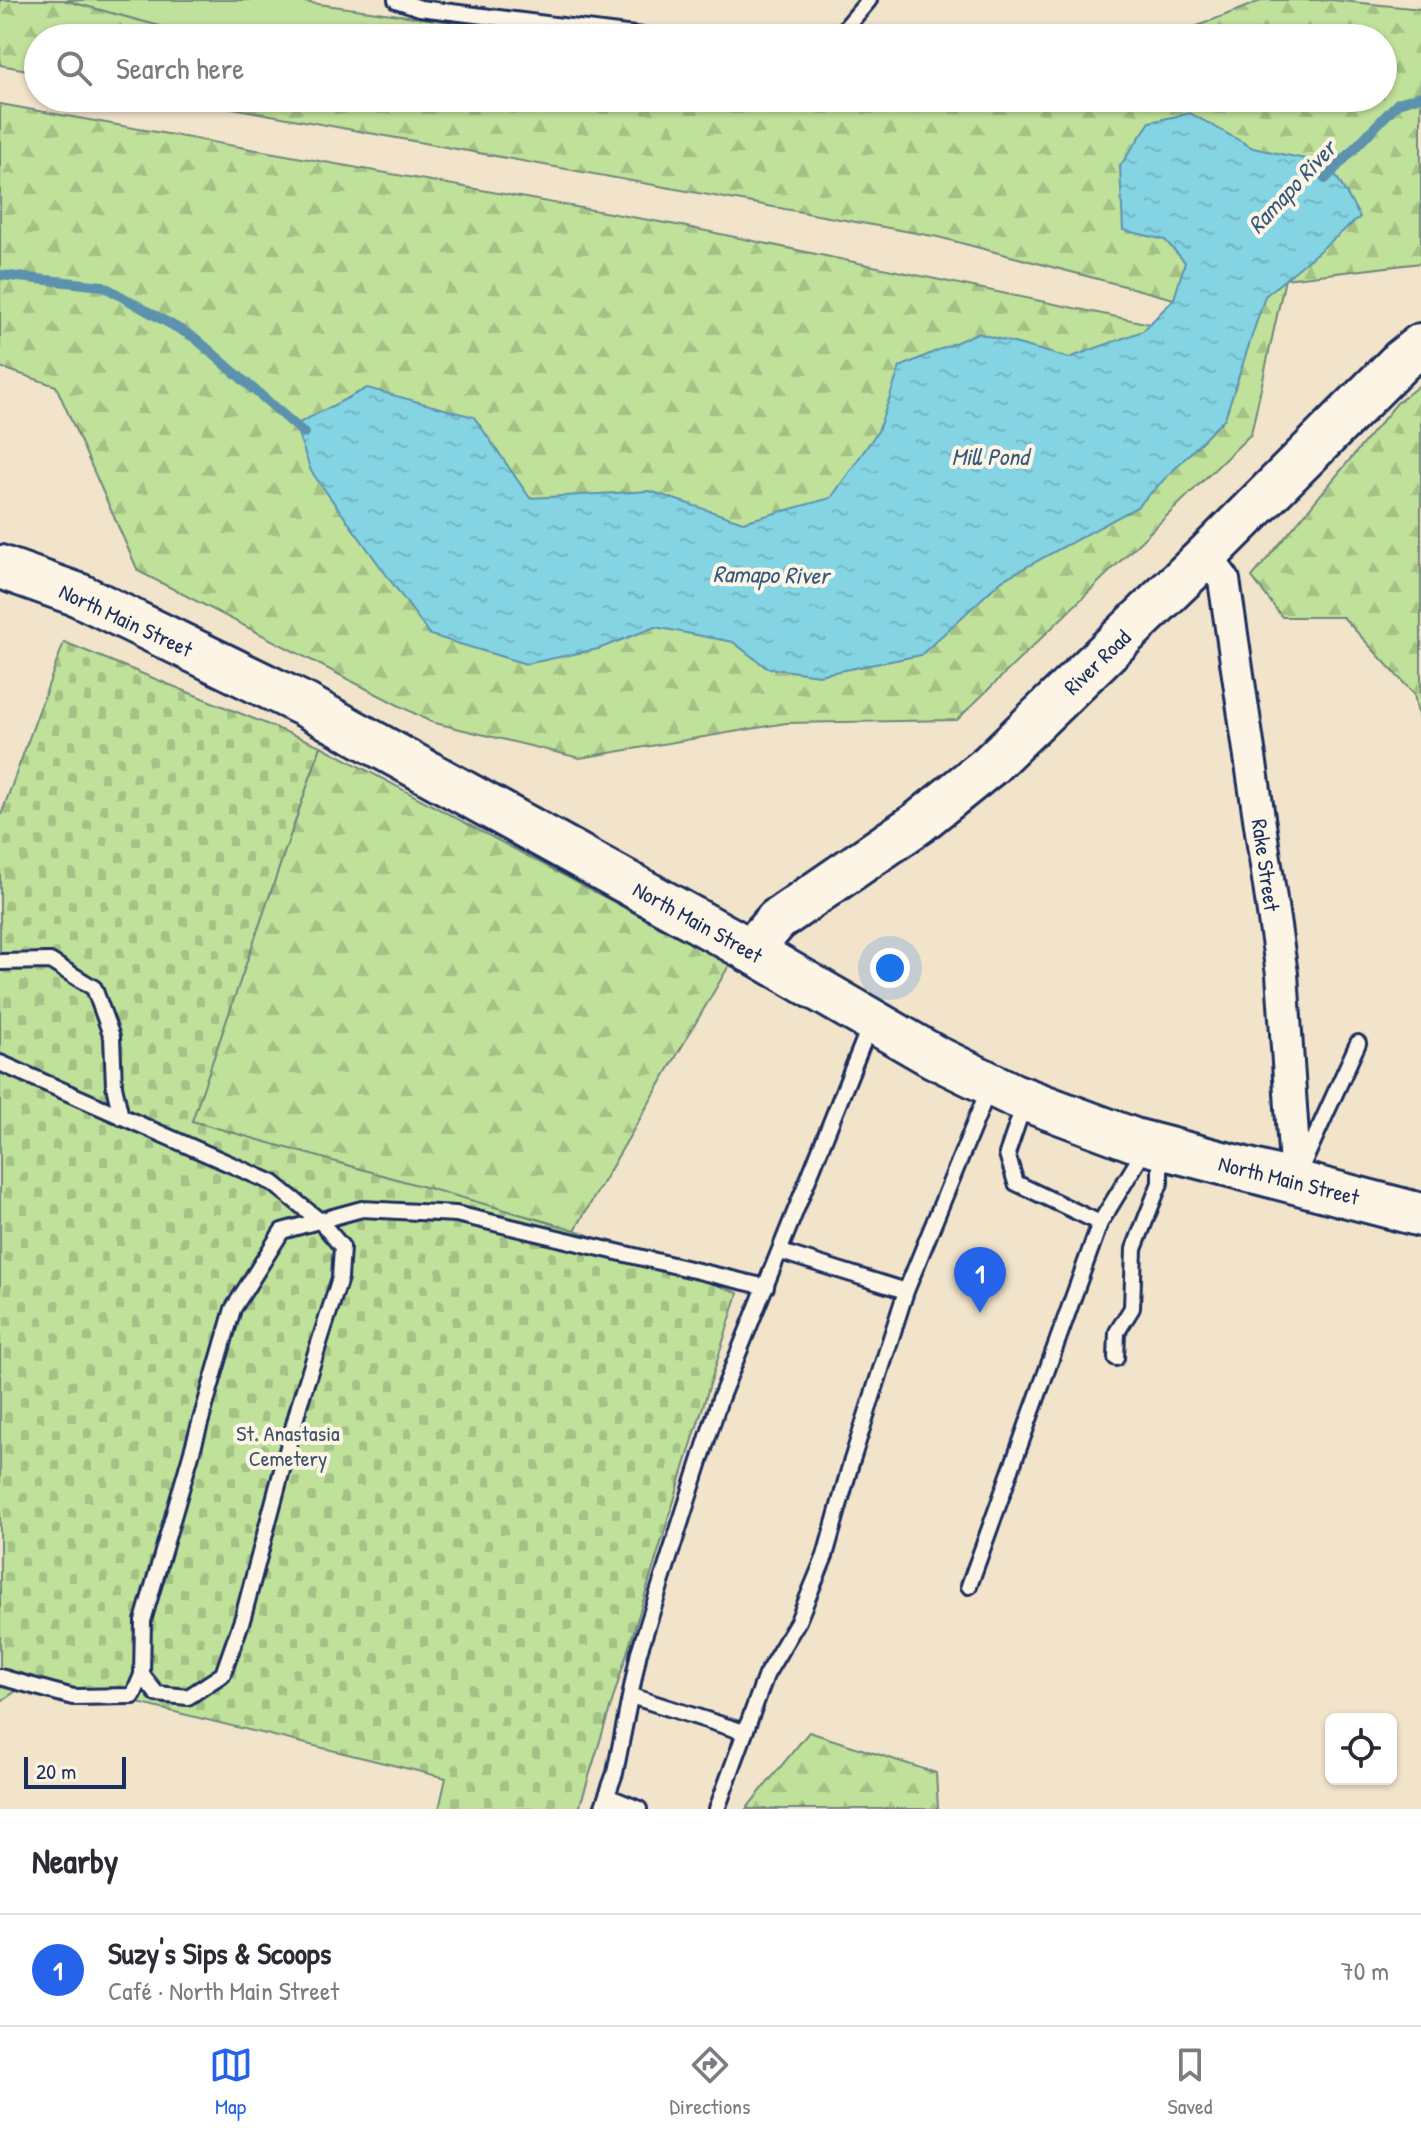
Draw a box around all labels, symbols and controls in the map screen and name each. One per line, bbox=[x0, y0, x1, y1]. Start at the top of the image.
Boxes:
search box bbox=[24, 24, 1397, 112]
icon: search bbox=[52, 46, 96, 90]
text: Search here bbox=[116, 48, 244, 88]
water label: Ramapo River bbox=[1240, 131, 1345, 240]
water label: Mill Pond bbox=[952, 440, 1032, 472]
water label: Ramapo River bbox=[713, 557, 832, 592]
street label: North Main Street bbox=[55, 576, 198, 664]
street label: River Road bbox=[1057, 622, 1137, 701]
street label: Rake Street bbox=[1245, 817, 1287, 913]
street label: North Main Street bbox=[628, 874, 769, 970]
your location bbox=[870, 948, 910, 988]
street label: North Main Street bbox=[1216, 1148, 1363, 1212]
pin: 1 bbox=[954, 1247, 1006, 1313]
park label: St. Anastasia Cemetery bbox=[236, 1418, 340, 1473]
map controls bbox=[1325, 1713, 1397, 1785]
button: locate bbox=[1325, 1713, 1397, 1785]
scale bar bbox=[24, 1753, 126, 1789]
text: 20 m bbox=[36, 1756, 76, 1786]
text: Nearby bbox=[32, 1838, 118, 1884]
text: Suzy's Sips & Scoops bbox=[108, 1933, 331, 1973]
text: 1 bbox=[53, 1953, 63, 1988]
text: 70 m bbox=[1341, 1953, 1389, 1988]
text: Café · North Main Street bbox=[108, 1973, 339, 2008]
tab: Map bbox=[209, 2043, 253, 2121]
tab: Directions bbox=[670, 2043, 751, 2121]
tab: Saved bbox=[1168, 2043, 1212, 2121]

